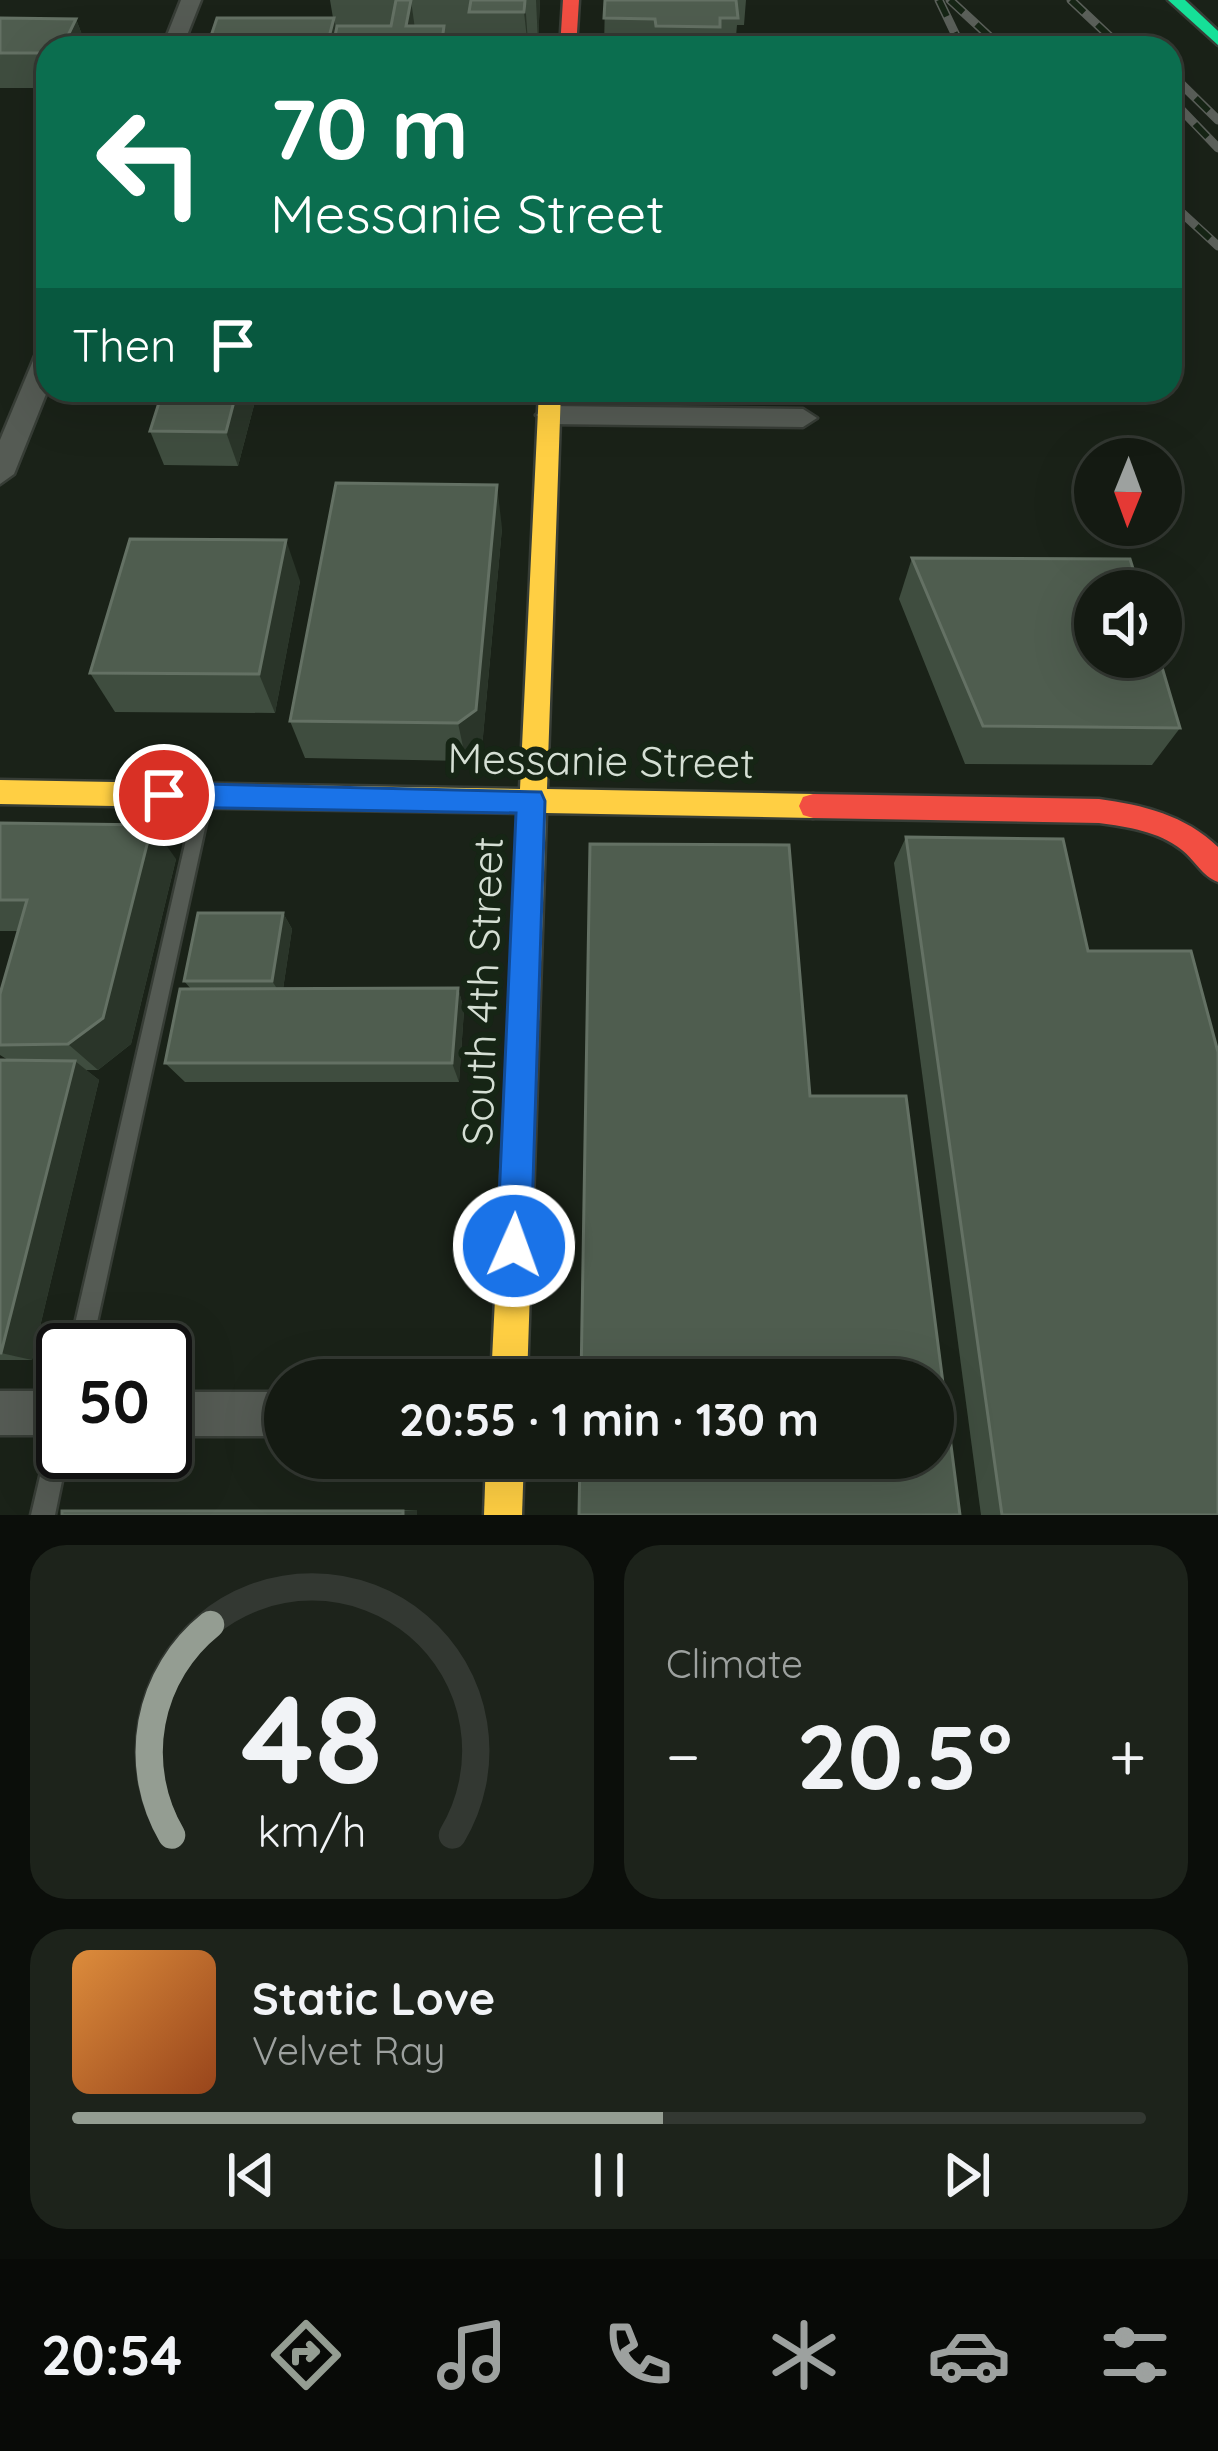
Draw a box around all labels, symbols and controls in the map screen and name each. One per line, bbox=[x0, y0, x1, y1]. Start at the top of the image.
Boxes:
text: 70 m bbox=[270, 75, 469, 180]
icon: left bbox=[72, 84, 228, 240]
text: Messanie Street bbox=[270, 179, 665, 247]
icon: arrive bbox=[200, 312, 266, 378]
text: Then bbox=[72, 317, 176, 373]
north arrow bbox=[1074, 438, 1182, 546]
map controls bbox=[1074, 438, 1182, 678]
button: sound bbox=[1074, 570, 1182, 678]
street label: Messanie Street bbox=[447, 731, 755, 789]
pin bbox=[113, 744, 215, 846]
icon: arrive bbox=[131, 762, 197, 828]
street label: South 4th Street bbox=[450, 836, 514, 1146]
position arrow bbox=[451, 1183, 577, 1309]
speed limit sign: 50 bbox=[36, 1323, 192, 1479]
text: 20:55 · 1 min · 130 m bbox=[399, 1391, 819, 1447]
text: Climate bbox=[666, 1639, 803, 1688]
text: 48 bbox=[241, 1659, 383, 1815]
text: 20.5° bbox=[797, 1699, 1013, 1812]
text: − bbox=[666, 1714, 700, 1797]
text: + bbox=[1109, 1714, 1146, 1797]
text: km/h bbox=[258, 1804, 366, 1858]
text: Static Love bbox=[252, 1970, 495, 2026]
text: Velvet Ray bbox=[252, 2026, 445, 2075]
icon: previous bbox=[218, 2142, 284, 2208]
icon: pause bbox=[576, 2142, 642, 2208]
icon: next bbox=[934, 2142, 1000, 2208]
icon: directions bbox=[264, 2313, 348, 2397]
icon: music bbox=[430, 2313, 514, 2397]
icon: phone bbox=[596, 2313, 680, 2397]
icon: climate bbox=[762, 2313, 846, 2397]
icon: car bbox=[927, 2313, 1011, 2397]
icon: filters bbox=[1093, 2313, 1177, 2397]
text: 20:54 bbox=[41, 2321, 182, 2389]

